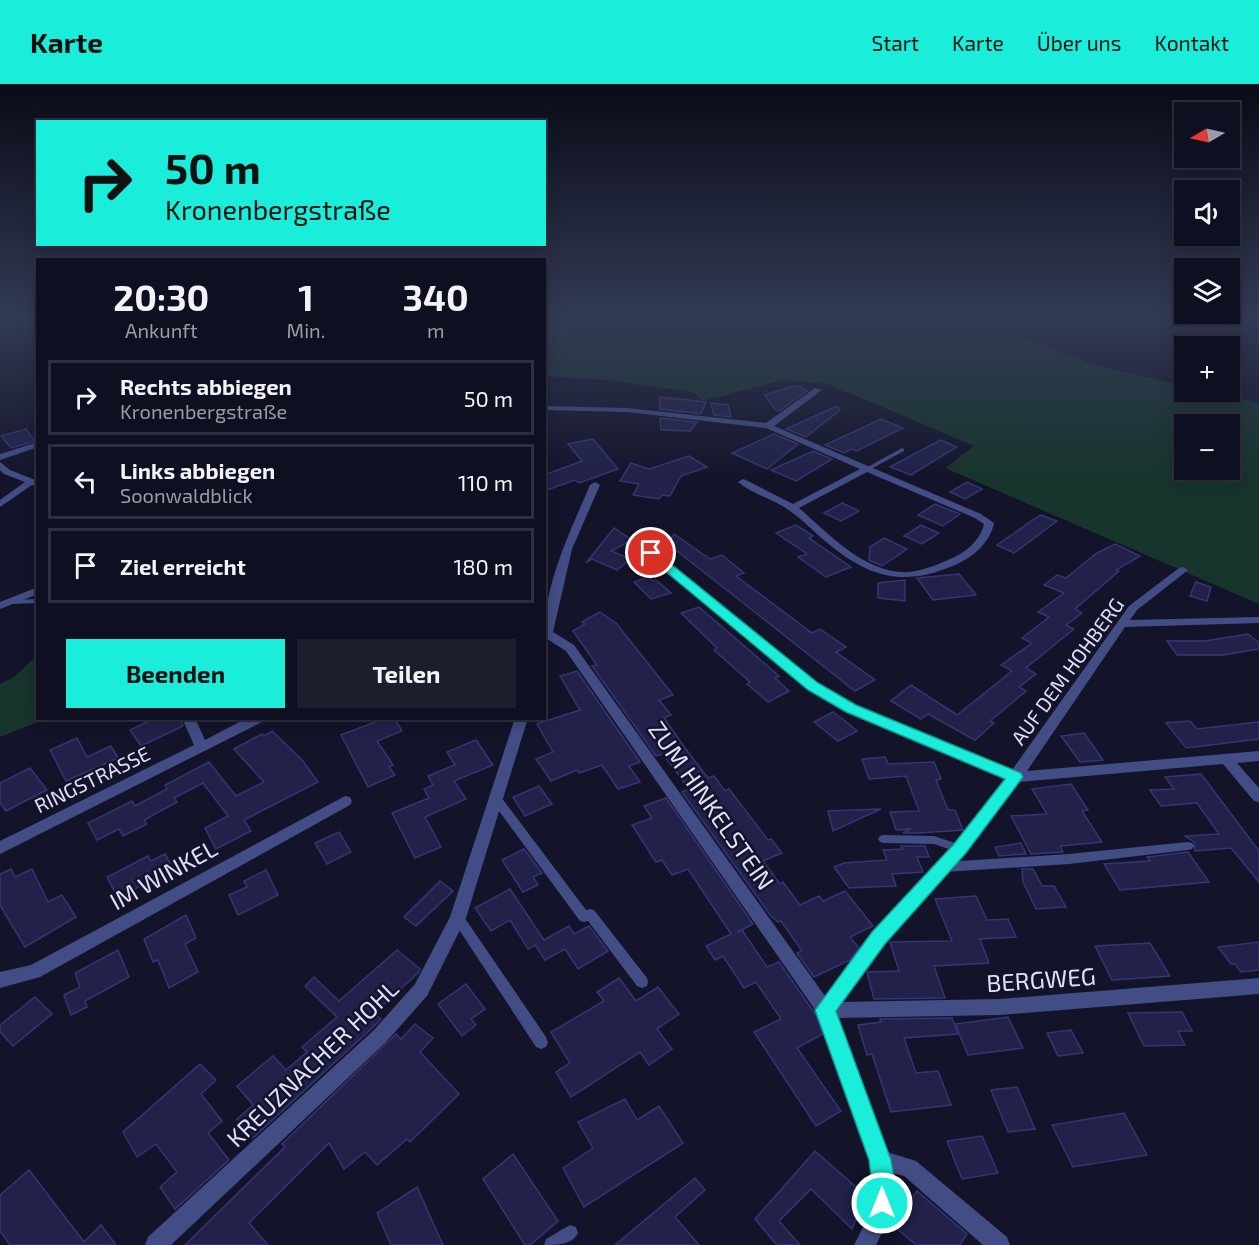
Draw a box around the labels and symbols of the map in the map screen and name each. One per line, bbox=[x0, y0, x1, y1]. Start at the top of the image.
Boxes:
north arrow bbox=[1174, 102, 1240, 168]
pin bbox=[625, 527, 676, 578]
street label: AUF DEM HOHBERG bbox=[1006, 593, 1128, 749]
street label: ZUM HINKELSTEIN bbox=[643, 715, 781, 895]
street label: RINGSTRASSE bbox=[30, 741, 154, 817]
street label: IM WINKEL bbox=[104, 833, 222, 915]
street label: BERGWEG bbox=[985, 961, 1097, 997]
street label: KREUZNACHER HOHL bbox=[220, 974, 404, 1152]
position arrow bbox=[850, 1171, 914, 1235]

